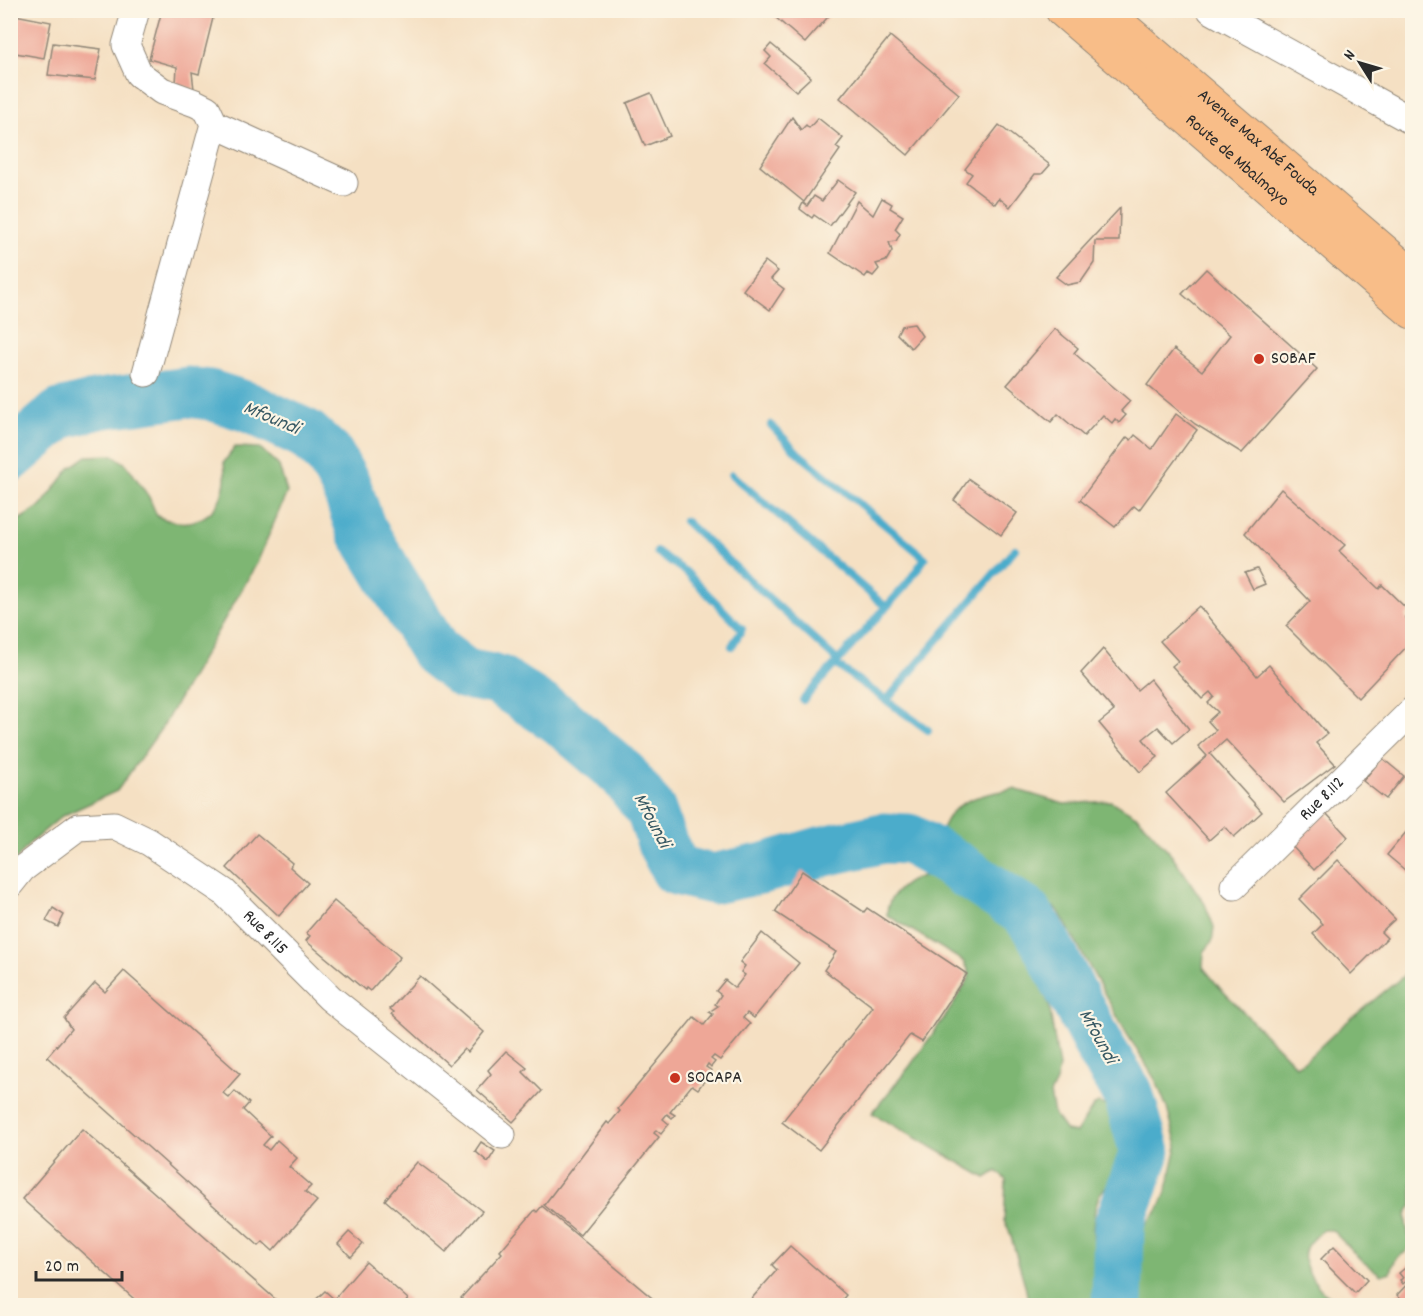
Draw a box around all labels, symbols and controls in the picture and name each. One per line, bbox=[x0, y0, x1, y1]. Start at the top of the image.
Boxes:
north arrow bbox=[1330, 33, 1390, 93]
text: N bbox=[1338, 45, 1362, 66]
street label: Avenue Max Abé Fouda bbox=[1191, 83, 1325, 203]
street label: Route de Mbalmayo bbox=[1179, 109, 1295, 213]
place label: SOBAF bbox=[1271, 347, 1316, 372]
marker: SOBAF bbox=[1252, 352, 1266, 366]
water label: Mfoundi bbox=[239, 395, 306, 445]
street label: Rue 8.112 bbox=[1294, 771, 1351, 827]
water label: Mfoundi bbox=[625, 789, 679, 856]
street label: Rue 8.115 bbox=[236, 904, 293, 961]
water label: Mfoundi bbox=[1071, 1005, 1125, 1072]
place label: SOCAPA bbox=[687, 1066, 742, 1091]
marker: SOCAPA bbox=[668, 1071, 682, 1085]
scale bar bbox=[36, 1244, 122, 1282]
text: 20 m bbox=[45, 1255, 79, 1280]

